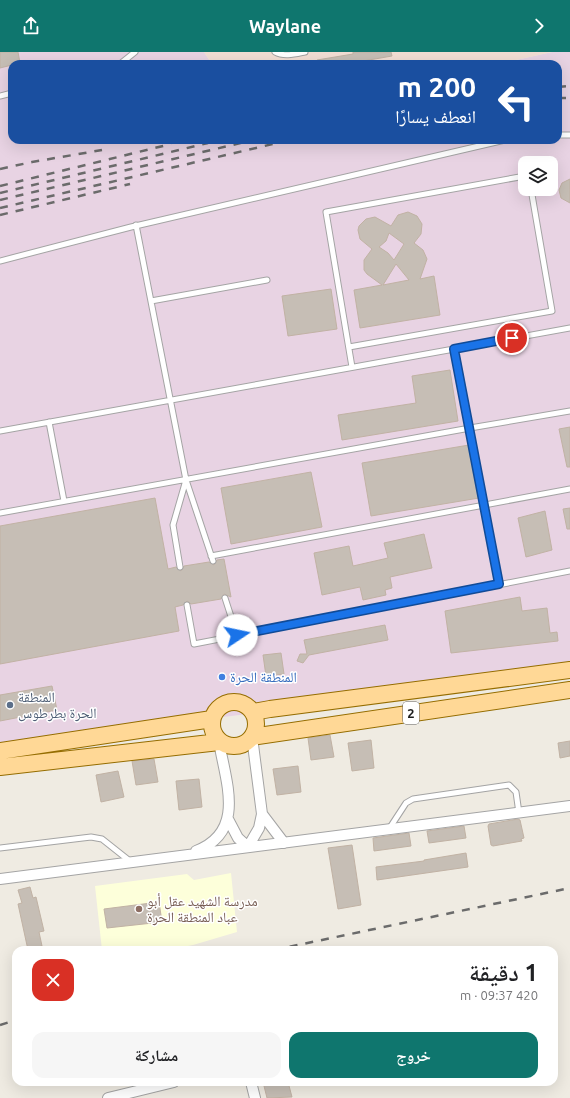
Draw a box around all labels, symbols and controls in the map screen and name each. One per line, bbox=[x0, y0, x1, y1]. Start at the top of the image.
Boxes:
icon: share bbox=[20, 15, 42, 37]
icon: forward bbox=[528, 15, 550, 37]
text: Waylane bbox=[249, 16, 321, 36]
text: 200 m bbox=[398, 71, 476, 102]
icon: left bbox=[490, 76, 542, 128]
text: انعطف يسارًا bbox=[395, 106, 476, 126]
map controls bbox=[518, 156, 558, 196]
button: layers bbox=[518, 156, 558, 196]
pin bbox=[495, 321, 529, 355]
icon: arrive bbox=[501, 327, 523, 349]
position arrow bbox=[216, 614, 258, 656]
place label: المنطقة الحرة bbox=[230, 669, 297, 686]
marker: المنطقة الحرة bbox=[217, 672, 227, 682]
place label: المنطقة الحرة بطرطوس bbox=[18, 689, 96, 722]
marker: المنطقة الحرة بطرطوس bbox=[5, 700, 15, 710]
road number: 2 bbox=[403, 702, 419, 724]
place label: مدرسة الشهيد عقل أبو عباد المنطقة الحرة bbox=[147, 893, 258, 926]
marker: مدرسة الشهيد عقل أبو عباد المنطقة الحرة bbox=[134, 904, 144, 914]
button: close bbox=[32, 959, 74, 1001]
text: 1 دقيقة bbox=[469, 959, 538, 986]
text: 420 m · 09:37 bbox=[460, 988, 538, 1002]
button: مشاركة bbox=[32, 1032, 281, 1078]
button: خروج bbox=[289, 1032, 538, 1078]

